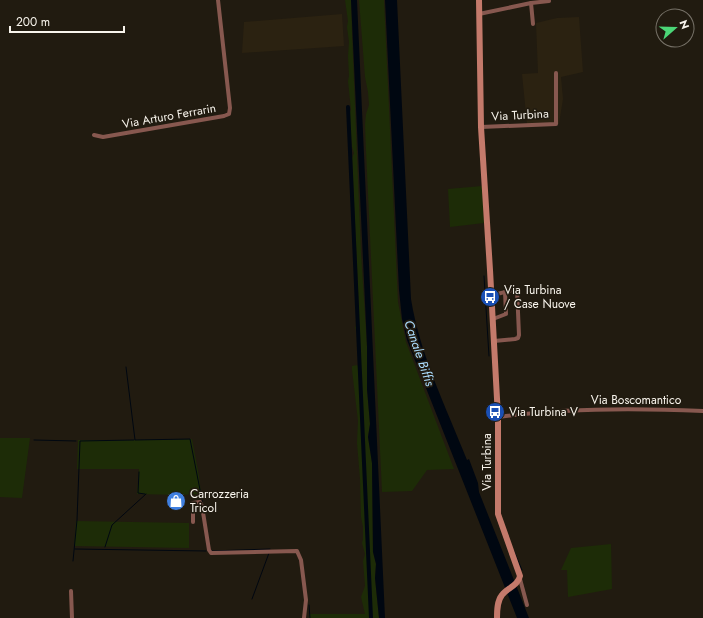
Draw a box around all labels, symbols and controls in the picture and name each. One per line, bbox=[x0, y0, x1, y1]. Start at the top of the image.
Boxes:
scale bar bbox=[10, 8, 124, 34]
north arrow bbox=[655, 8, 695, 48]
text: 200 m bbox=[16, 13, 50, 31]
text: N bbox=[675, 18, 693, 31]
street label: Via Arturo Ferrarin bbox=[121, 99, 217, 133]
street label: Via Turbina bbox=[491, 104, 549, 125]
place label: Via Turbina / Case Nuove bbox=[504, 281, 576, 313]
bus stop icon: Via Turbina / Case Nuove bbox=[479, 286, 501, 308]
water label: Canale Biffis bbox=[399, 318, 440, 390]
street label: Via Boscomantico bbox=[591, 391, 682, 409]
bus stop icon: Via Turbina V bbox=[484, 401, 506, 423]
place label: Via Turbina V bbox=[509, 403, 578, 421]
street label: Via Turbina bbox=[478, 433, 496, 491]
place label: Carrozzeria Tricol bbox=[190, 485, 249, 517]
shop icon: Carrozzeria Tricol bbox=[165, 490, 187, 512]

